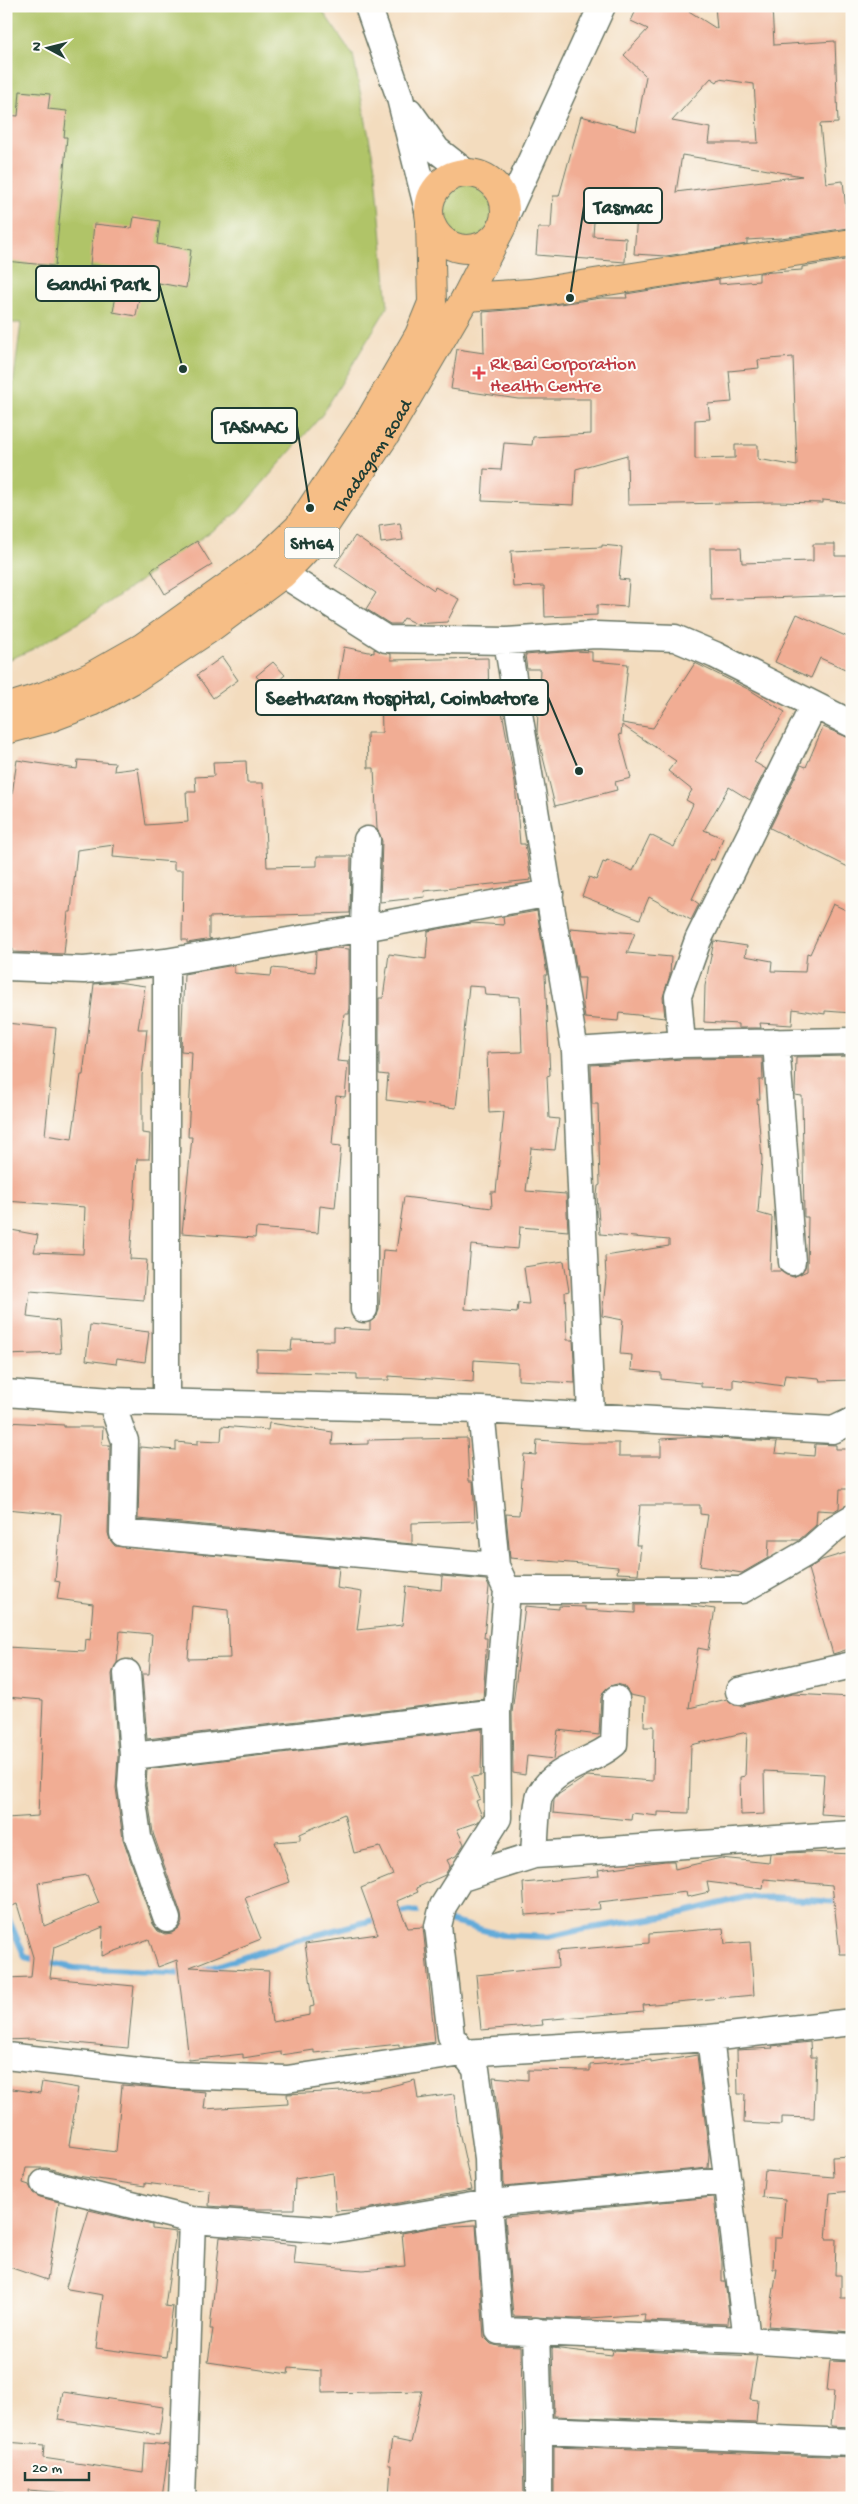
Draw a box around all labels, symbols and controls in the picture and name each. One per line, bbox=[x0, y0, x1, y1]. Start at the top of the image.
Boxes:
north arrow bbox=[22, 22, 72, 72]
text: N bbox=[29, 41, 47, 52]
callout: Tasmac bbox=[584, 188, 662, 223]
text: Tasmac bbox=[592, 198, 653, 221]
callout: Gandhi Park bbox=[36, 266, 159, 301]
text: Gandhi Park bbox=[47, 275, 152, 298]
place label: Rk Bai Corporation Health Centre bbox=[490, 354, 636, 399]
marker: Rk Bai Corporation Health Centre bbox=[472, 366, 486, 380]
street label: Thadagam Road bbox=[328, 394, 420, 519]
callout: TASMAC bbox=[212, 408, 297, 443]
text: TASMAC bbox=[219, 418, 289, 441]
road number: SH164 bbox=[284, 528, 340, 558]
callout: Seetharam Hospital, Coimbatore bbox=[256, 680, 548, 715]
text: Seetharam Hospital, Coimbatore bbox=[266, 689, 539, 712]
scale bar bbox=[25, 2449, 89, 2481]
text: 20 m bbox=[32, 2460, 62, 2478]

